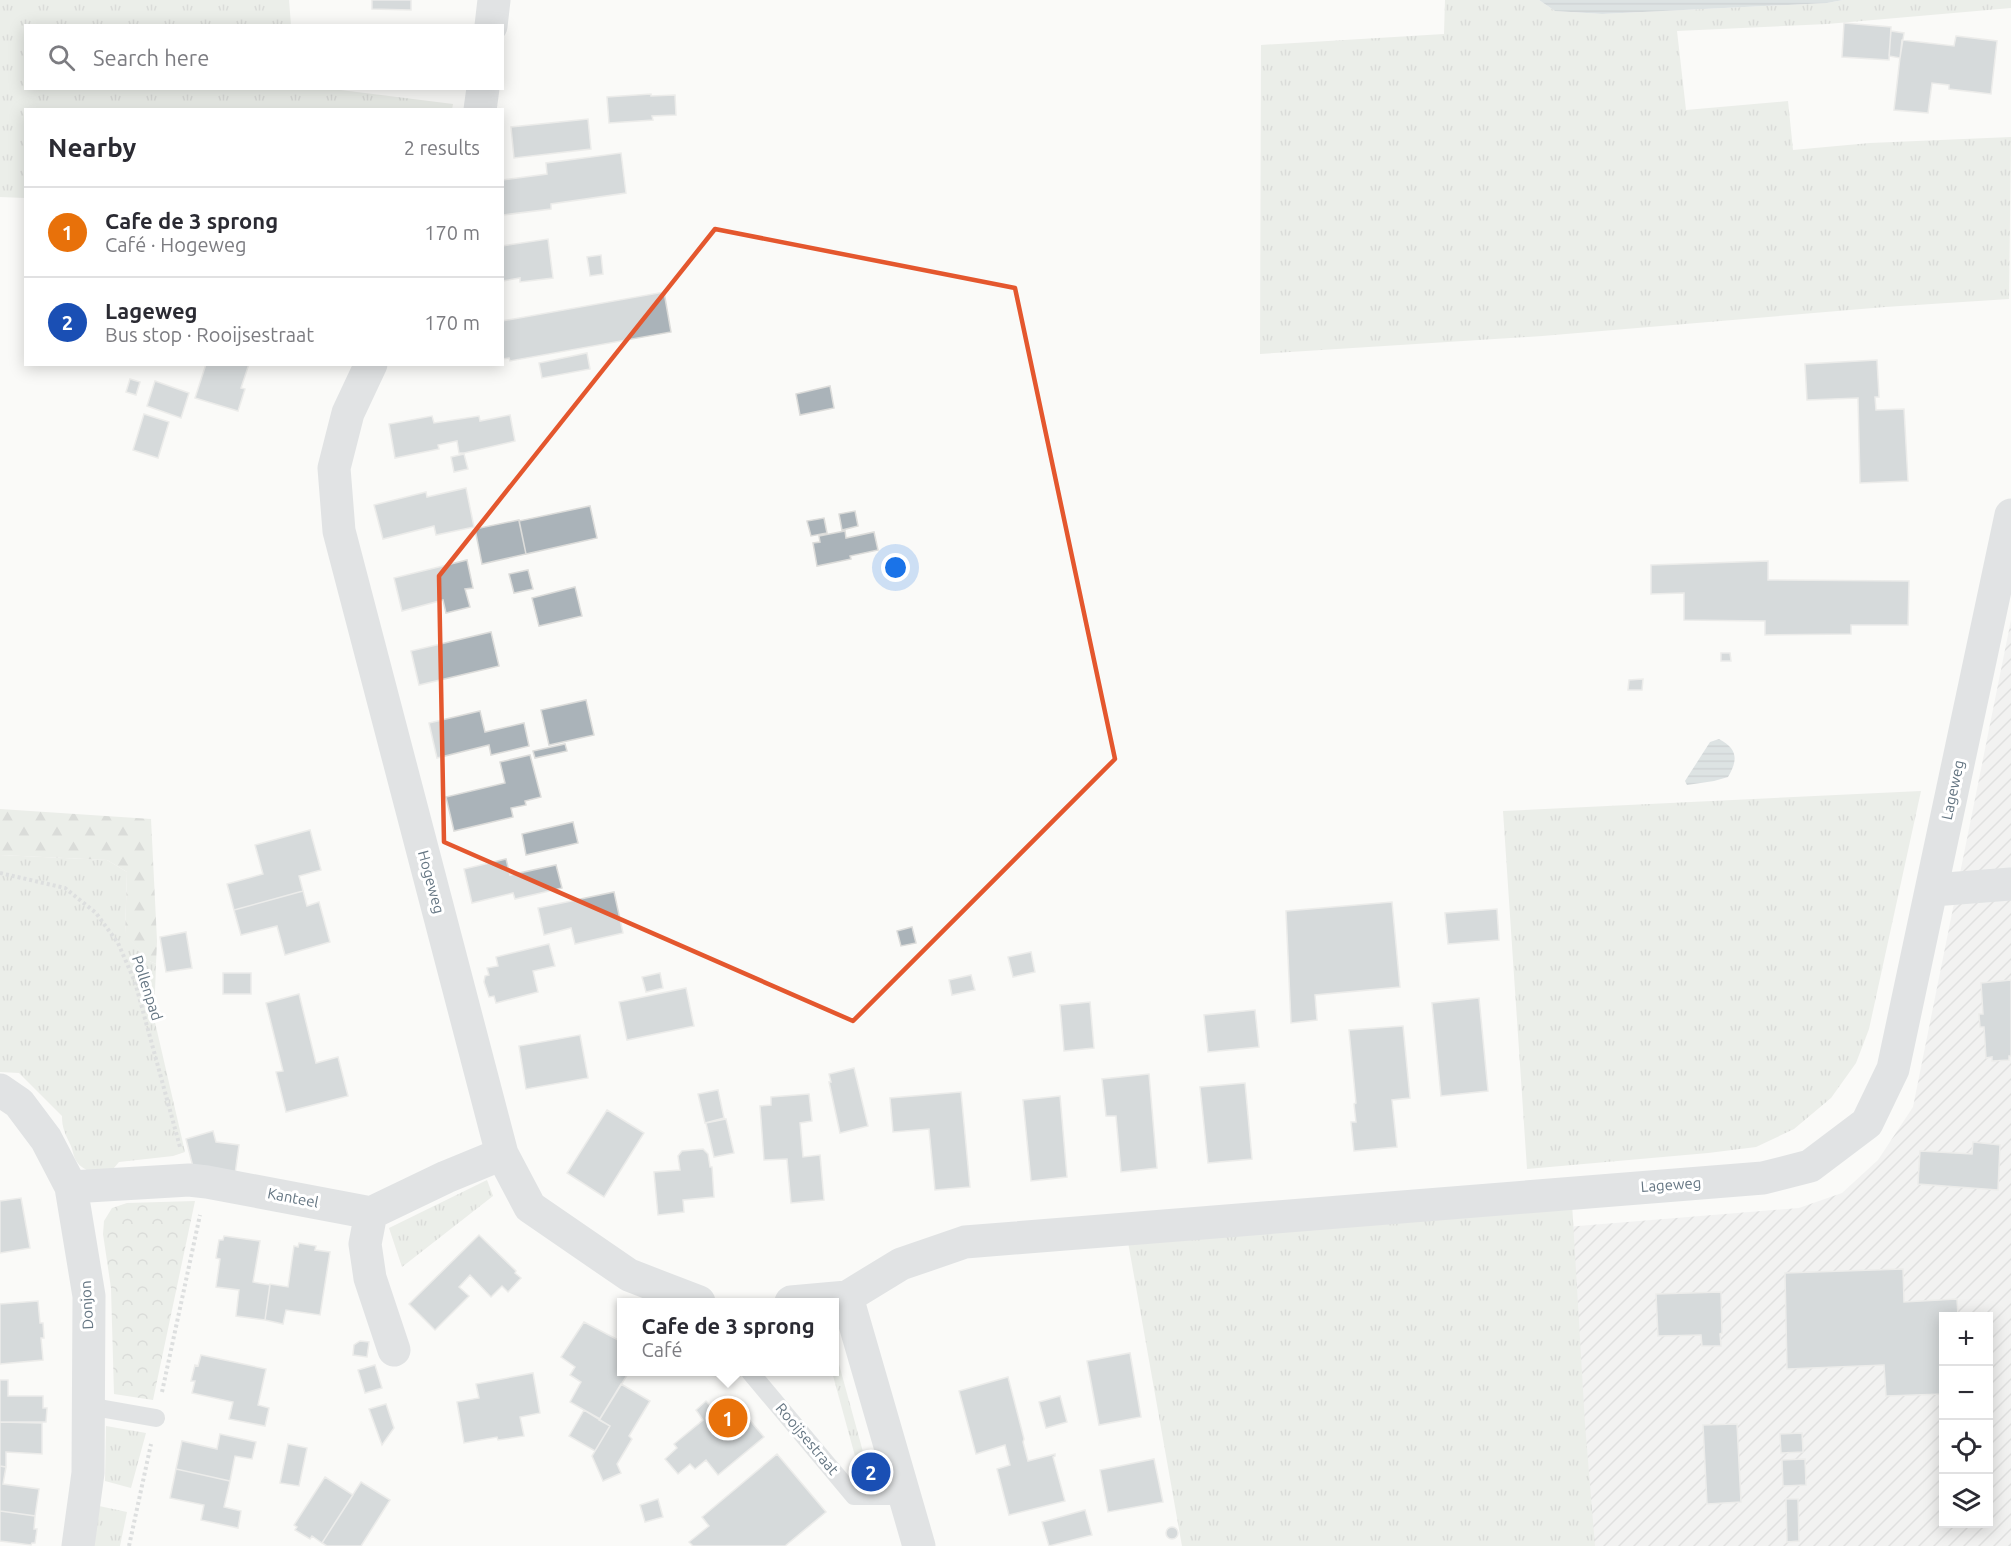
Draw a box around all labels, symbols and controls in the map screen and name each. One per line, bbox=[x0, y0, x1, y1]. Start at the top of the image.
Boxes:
search box bbox=[24, 24, 504, 90]
icon: search bbox=[45, 41, 78, 74]
text: Search here bbox=[93, 45, 209, 70]
text: Nearby bbox=[48, 133, 136, 162]
text: 2 results bbox=[404, 136, 480, 159]
text: Cafe de 3 sprong bbox=[105, 208, 278, 233]
text: 1 bbox=[62, 221, 73, 244]
text: 170 m bbox=[424, 221, 480, 244]
text: Café · Hogeweg bbox=[105, 233, 247, 256]
text: Lageweg bbox=[105, 298, 198, 323]
text: 2 bbox=[62, 311, 73, 334]
text: 170 m bbox=[424, 311, 480, 334]
text: Bus stop · Rooijsestraat bbox=[105, 323, 314, 346]
your location bbox=[881, 553, 910, 582]
street label: Lageweg bbox=[1938, 758, 1967, 821]
street label: Hogeweg bbox=[415, 848, 448, 915]
street label: Pollenpad bbox=[129, 953, 166, 1023]
street label: Lageweg bbox=[1640, 1174, 1702, 1195]
street label: Kanteel bbox=[266, 1184, 320, 1211]
street label: Donjon bbox=[77, 1280, 96, 1330]
popup bbox=[617, 1298, 839, 1376]
map controls bbox=[1939, 1312, 1993, 1528]
button: + bbox=[1939, 1312, 1993, 1366]
text: Cafe de 3 sprong bbox=[641, 1313, 815, 1338]
text: Café bbox=[641, 1338, 683, 1361]
button: − bbox=[1939, 1366, 1993, 1420]
pin: 1 bbox=[708, 1396, 748, 1440]
street label: Rooijsestraat bbox=[772, 1399, 842, 1478]
button: locate bbox=[1939, 1420, 1993, 1474]
pin: 2 bbox=[852, 1450, 890, 1494]
button: layers bbox=[1939, 1474, 1993, 1528]

